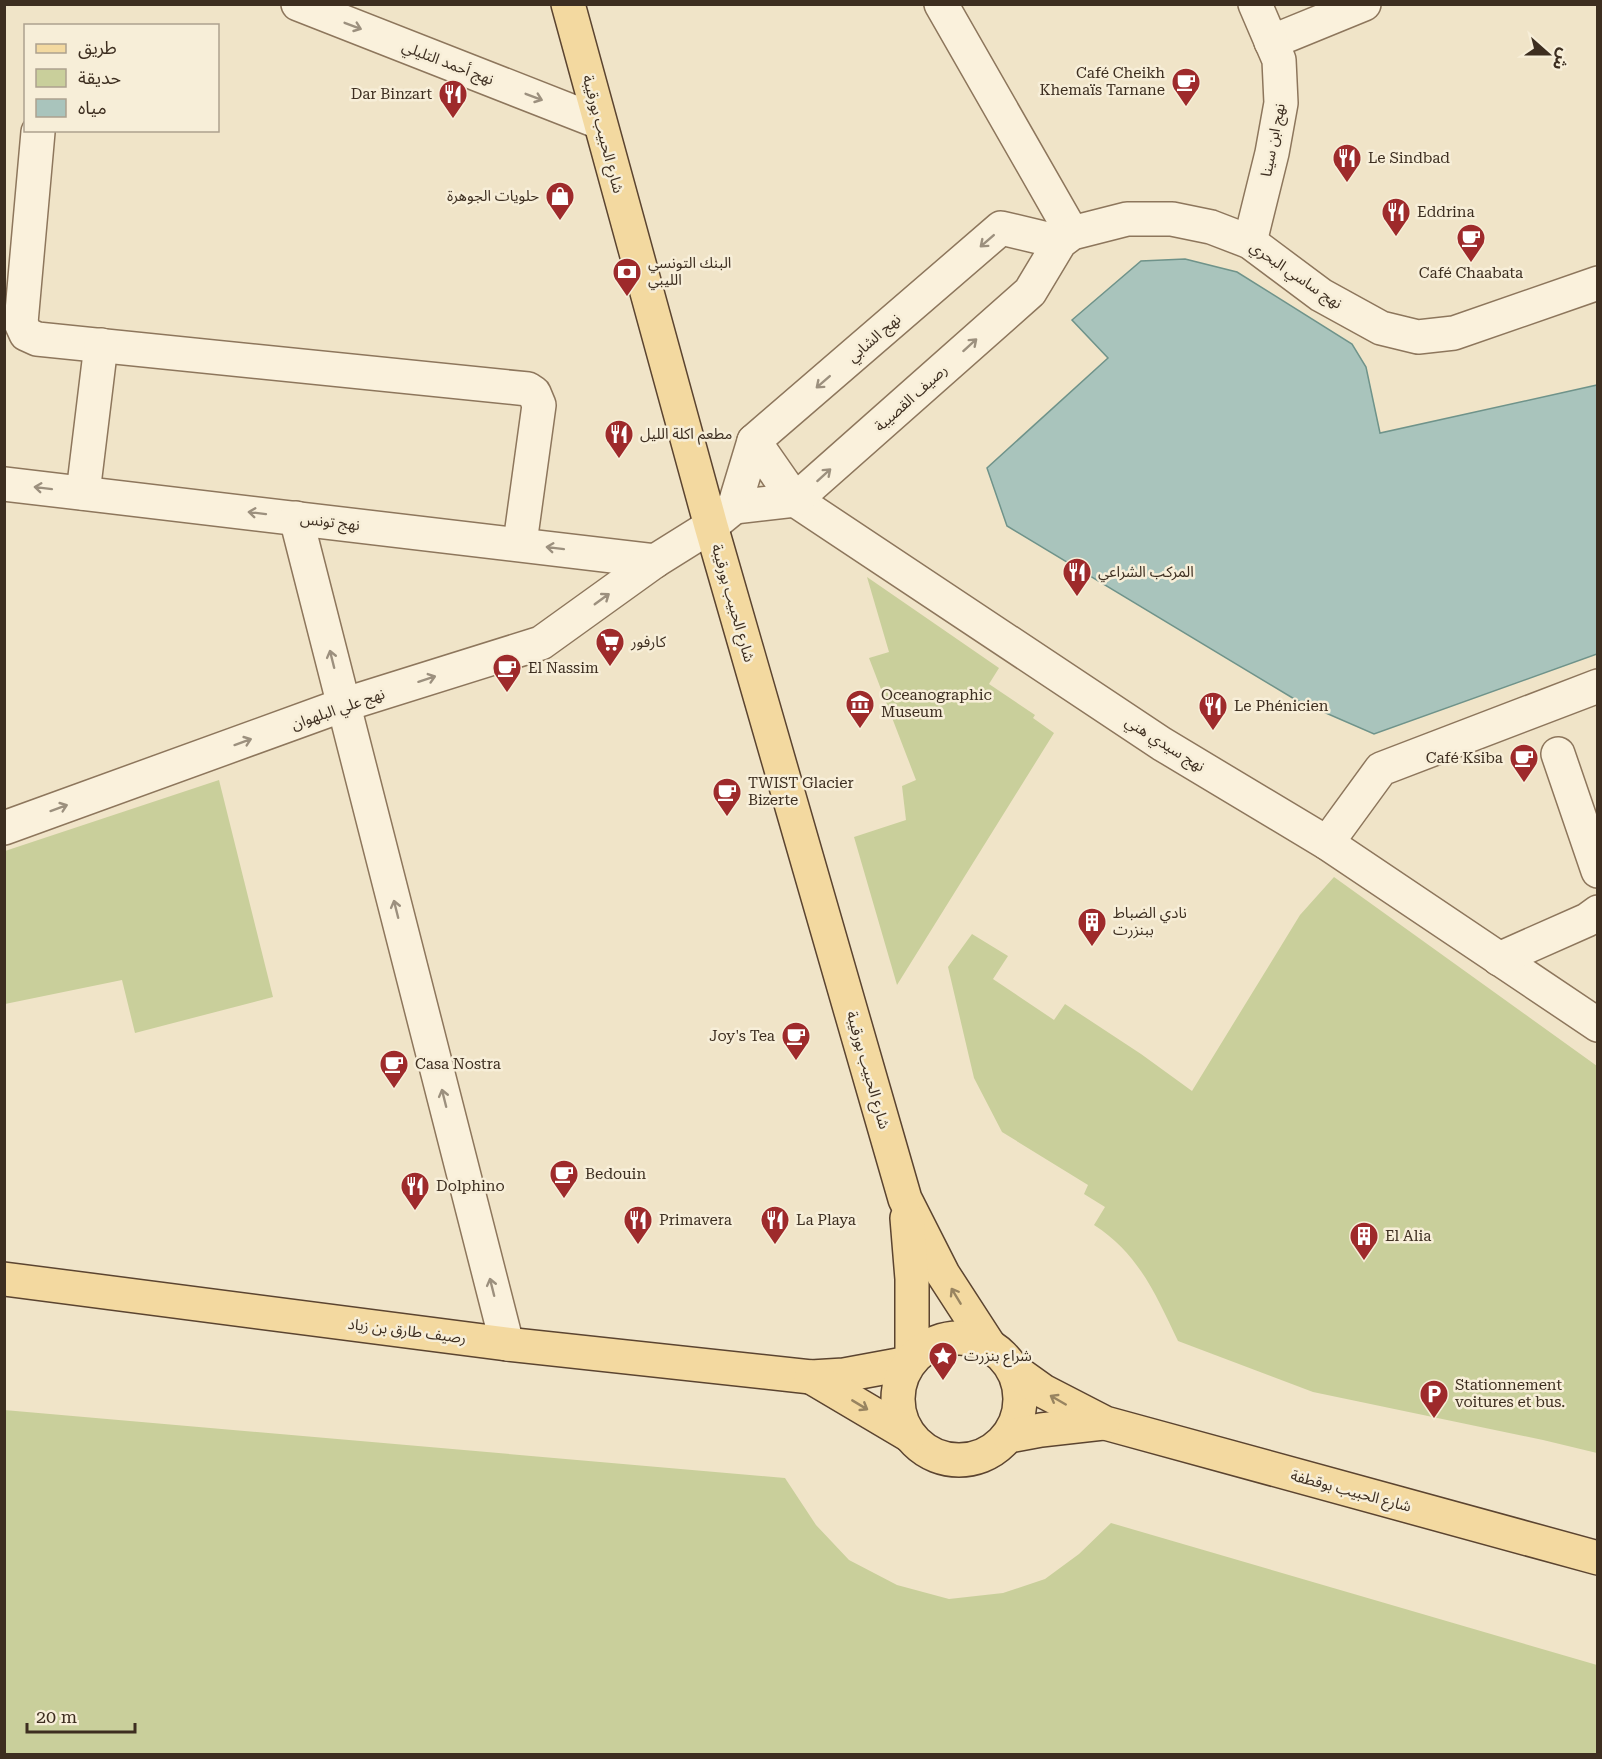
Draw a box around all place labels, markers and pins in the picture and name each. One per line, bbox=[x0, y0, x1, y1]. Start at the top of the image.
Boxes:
place label: Café Cheikh Khemaïs Tarnane bbox=[1039, 64, 1165, 99]
cafe icon: Café Cheikh Khemaïs Tarnane bbox=[1170, 66, 1202, 108]
restaurant icon: Dar Binzart bbox=[437, 78, 469, 120]
place label: Dar Binzart bbox=[351, 85, 432, 103]
restaurant icon: Le Sindbad bbox=[1331, 142, 1363, 184]
place label: Le Sindbad bbox=[1368, 149, 1450, 167]
shop icon: حلويات الجوهرة bbox=[544, 180, 576, 222]
place label: حلويات الجوهرة bbox=[447, 187, 539, 205]
restaurant icon: Eddrina bbox=[1380, 196, 1412, 238]
place label: Eddrina bbox=[1417, 203, 1475, 221]
cafe icon: Café Chaabata bbox=[1455, 222, 1487, 264]
place label: البنك التونسي الليبي bbox=[648, 254, 731, 291]
bank icon: البنك التونسي الليبي bbox=[611, 256, 643, 298]
place label: Café Chaabata bbox=[1419, 264, 1523, 282]
restaurant icon: مطعم اكلة الليل bbox=[603, 418, 635, 460]
place label: مطعم اكلة الليل bbox=[640, 425, 732, 445]
restaurant icon: المركب الشراعي bbox=[1061, 556, 1093, 598]
place label: المركب الشراعي bbox=[1098, 563, 1194, 583]
supermarket icon: كارفور bbox=[594, 626, 626, 668]
place label: كارفور bbox=[630, 633, 667, 651]
cafe icon: El Nassim bbox=[491, 652, 523, 694]
place label: El Nassim bbox=[528, 659, 599, 677]
place label: Oceanographic Museum bbox=[881, 686, 992, 721]
museum icon: Oceanographic Museum bbox=[844, 688, 876, 730]
restaurant icon: Le Phénicien bbox=[1197, 690, 1229, 732]
place label: Le Phénicien bbox=[1234, 697, 1329, 715]
cafe icon: Café Ksiba bbox=[1508, 742, 1540, 784]
place label: Café Ksiba bbox=[1426, 749, 1503, 767]
place label: TWIST Glacier Bizerte bbox=[748, 774, 854, 809]
cafe icon: TWIST Glacier Bizerte bbox=[711, 776, 743, 818]
place label: نادي الضباط ببنزرت bbox=[1113, 904, 1187, 939]
building icon: نادي الضباط ببنزرت bbox=[1076, 906, 1108, 948]
cafe icon: Joy's Tea bbox=[780, 1020, 812, 1062]
place label: Joy's Tea bbox=[709, 1027, 775, 1045]
cafe icon: Casa Nostra bbox=[378, 1048, 410, 1090]
place label: Casa Nostra bbox=[415, 1055, 501, 1073]
cafe icon: Bedouin bbox=[548, 1158, 580, 1200]
place label: Bedouin bbox=[585, 1165, 646, 1183]
restaurant icon: Dolphino bbox=[399, 1170, 431, 1212]
place label: Dolphino bbox=[436, 1177, 505, 1195]
restaurant icon: Primavera bbox=[622, 1204, 654, 1246]
restaurant icon: La Playa bbox=[759, 1204, 791, 1246]
place label: Primavera bbox=[659, 1211, 732, 1229]
place label: La Playa bbox=[796, 1211, 856, 1229]
building icon: El Alia bbox=[1348, 1220, 1380, 1262]
place label: El Alia bbox=[1385, 1227, 1431, 1245]
place icon: شراع بنزرت bbox=[927, 1340, 959, 1382]
place label: شراع بنزرت bbox=[964, 1347, 1032, 1368]
place label: Stationnement voitures et bus. bbox=[1455, 1376, 1565, 1411]
parking icon: Stationnement voitures et bus. bbox=[1418, 1378, 1450, 1420]

